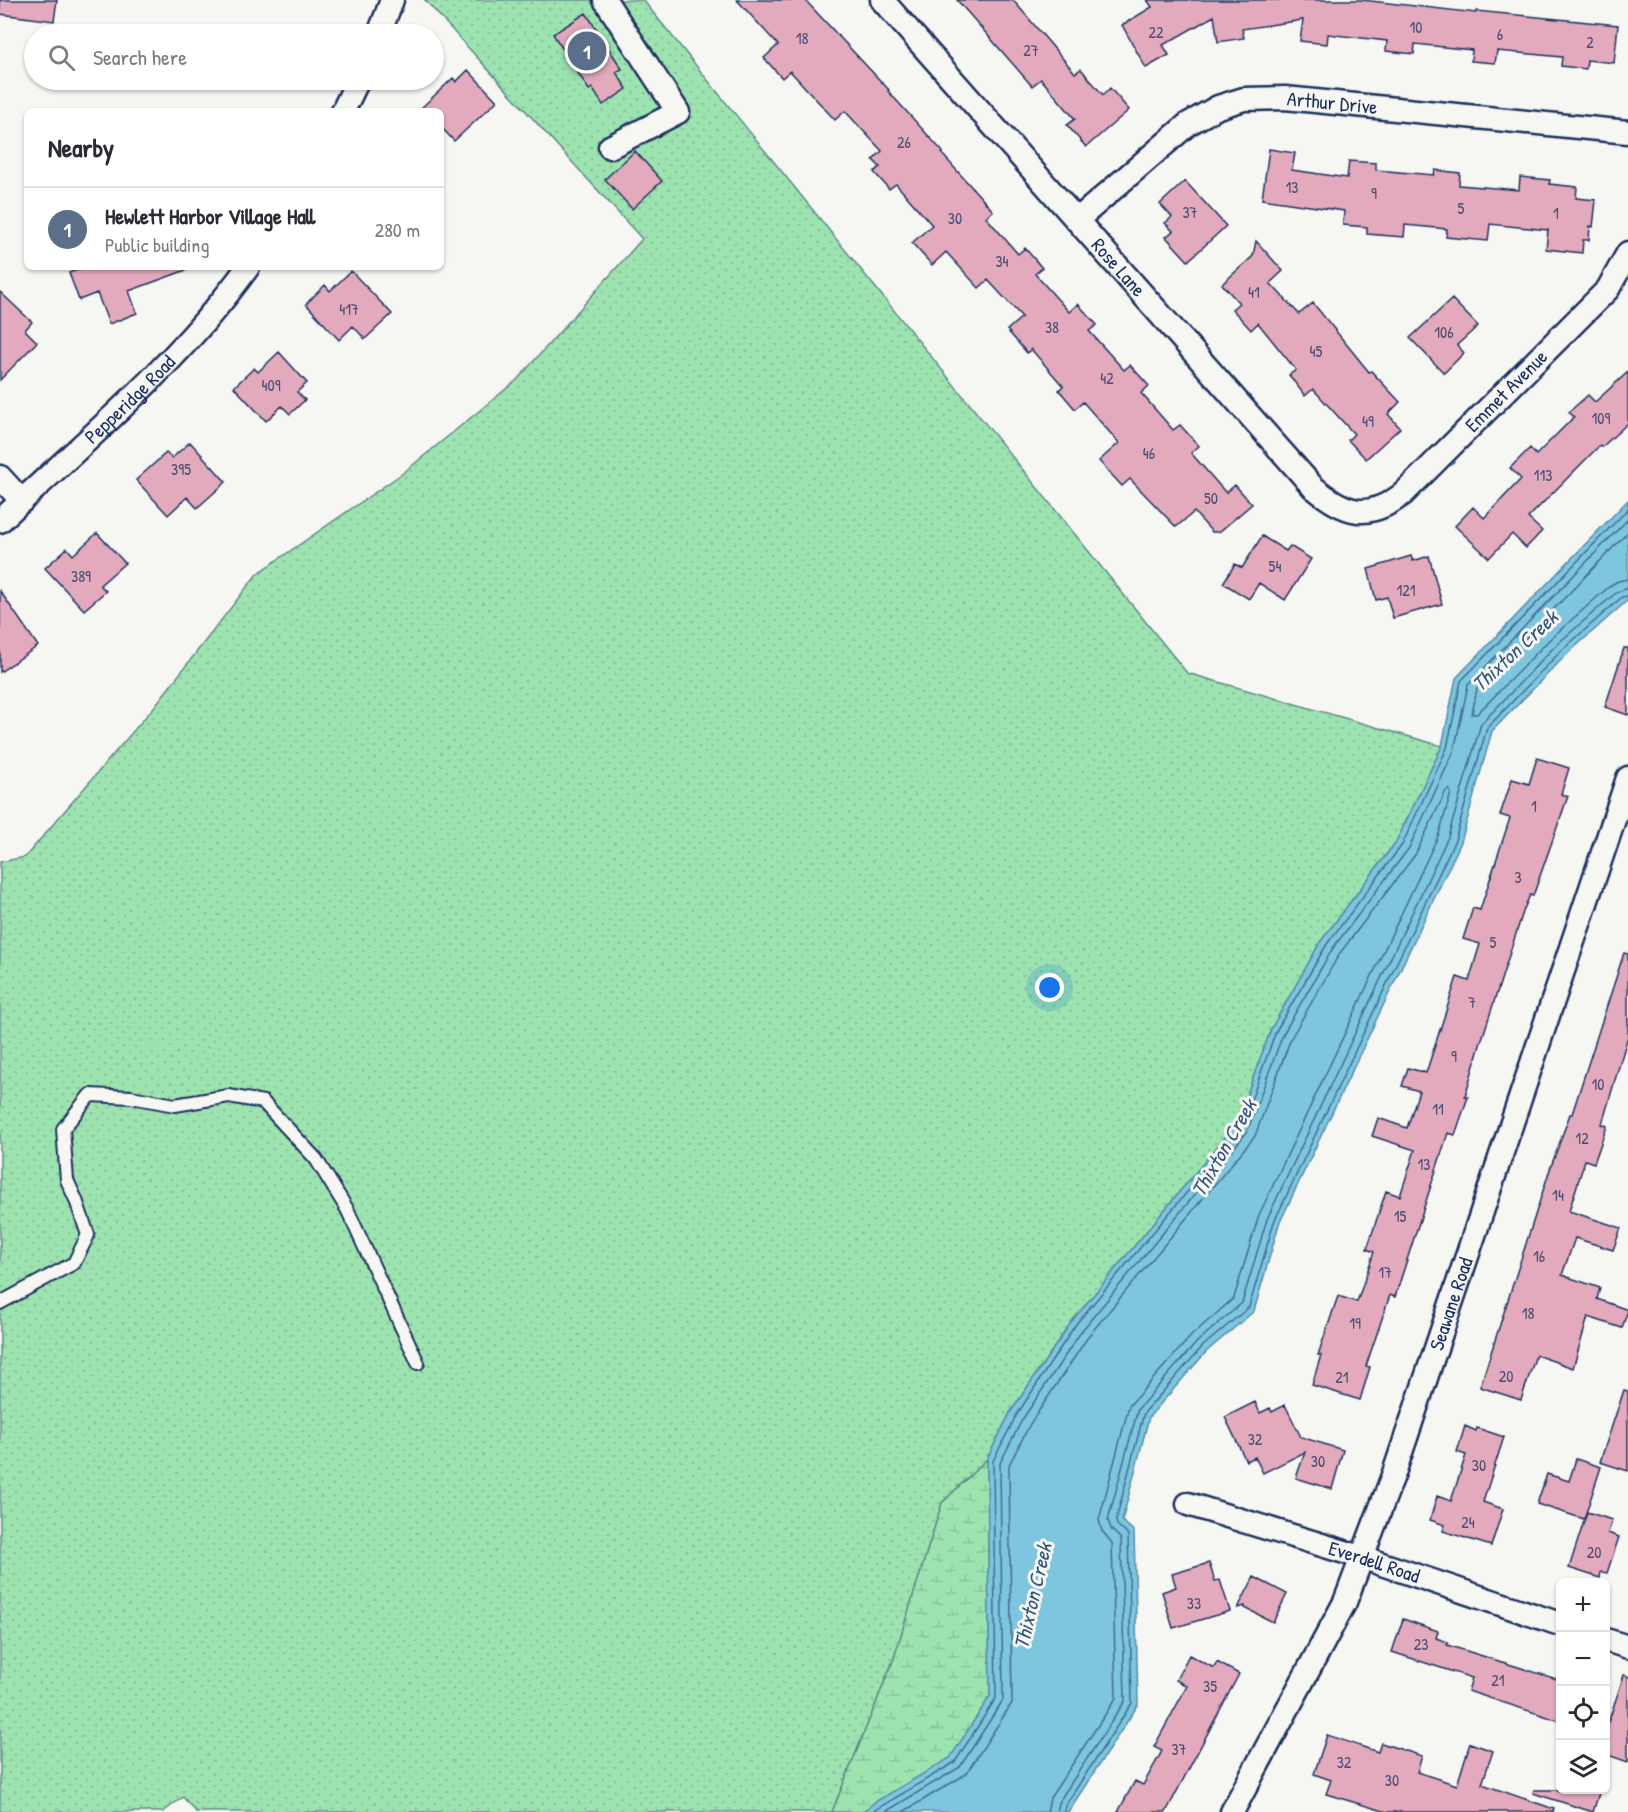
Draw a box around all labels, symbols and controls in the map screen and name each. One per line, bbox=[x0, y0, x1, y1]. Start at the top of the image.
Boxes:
house number: 10 bbox=[1410, 16, 1422, 38]
house number: 22 bbox=[1149, 21, 1164, 43]
house number: 6 bbox=[1497, 23, 1503, 45]
search box bbox=[24, 24, 444, 90]
house number: 18 bbox=[796, 27, 808, 49]
pin: 1 bbox=[568, 28, 606, 74]
house number: 2 bbox=[1586, 31, 1594, 53]
house number: 27 bbox=[1023, 39, 1039, 61]
icon: search bbox=[45, 41, 78, 74]
text: Search here bbox=[93, 42, 187, 72]
street label: Arthur Drive bbox=[1286, 84, 1379, 120]
text: Nearby bbox=[48, 130, 114, 165]
house number: 26 bbox=[897, 131, 911, 153]
house number: 13 bbox=[1286, 176, 1298, 198]
house number: 9 bbox=[1371, 182, 1377, 204]
house number: 5 bbox=[1458, 197, 1465, 219]
text: Hewlett Harbor Village Hall bbox=[105, 201, 315, 231]
house number: 37 bbox=[1182, 201, 1198, 223]
house number: 1 bbox=[1553, 202, 1559, 224]
house number: 30 bbox=[948, 207, 962, 229]
text: 1 bbox=[64, 216, 71, 243]
text: 280 m bbox=[375, 216, 420, 243]
text: Public building bbox=[105, 231, 209, 258]
street label: Rose Lane bbox=[1086, 232, 1152, 302]
house number: 34 bbox=[995, 250, 1009, 272]
house number: 41 bbox=[1248, 281, 1260, 303]
house number: 417 bbox=[339, 298, 359, 320]
house number: 38 bbox=[1045, 316, 1059, 338]
house number: 106 bbox=[1434, 321, 1454, 343]
house number: 45 bbox=[1310, 340, 1323, 362]
street label: Emmet Avenue bbox=[1459, 343, 1553, 438]
street label: Pepperidge Road bbox=[78, 348, 181, 449]
house number: 42 bbox=[1100, 367, 1114, 389]
house number: 409 bbox=[261, 374, 281, 396]
house number: 109 bbox=[1592, 407, 1611, 429]
house number: 49 bbox=[1362, 410, 1374, 432]
house number: 46 bbox=[1143, 442, 1155, 464]
house number: 395 bbox=[171, 458, 191, 480]
house number: 113 bbox=[1534, 464, 1552, 486]
house number: 50 bbox=[1204, 487, 1218, 509]
house number: 54 bbox=[1269, 555, 1281, 577]
house number: 389 bbox=[71, 565, 91, 587]
house number: 121 bbox=[1396, 579, 1416, 601]
water label: Thixton Creek bbox=[1465, 602, 1566, 698]
house number: 1 bbox=[1531, 795, 1537, 817]
house number: 3 bbox=[1514, 866, 1522, 888]
house number: 5 bbox=[1490, 931, 1497, 953]
your location bbox=[1035, 973, 1064, 1002]
house number: 7 bbox=[1468, 991, 1476, 1013]
house number: 9 bbox=[1451, 1045, 1457, 1067]
house number: 10 bbox=[1592, 1073, 1604, 1095]
water label: Thixton Creek bbox=[1184, 1092, 1264, 1202]
house number: 11 bbox=[1432, 1098, 1444, 1120]
house number: 12 bbox=[1575, 1127, 1589, 1149]
house number: 13 bbox=[1418, 1153, 1430, 1175]
house number: 14 bbox=[1552, 1184, 1564, 1206]
house number: 15 bbox=[1394, 1205, 1407, 1227]
house number: 16 bbox=[1533, 1245, 1545, 1267]
street label: Seawane Road bbox=[1422, 1253, 1479, 1354]
house number: 17 bbox=[1378, 1261, 1392, 1283]
house number: 18 bbox=[1522, 1302, 1534, 1324]
house number: 19 bbox=[1349, 1312, 1361, 1334]
house number: 20 bbox=[1499, 1365, 1513, 1387]
house number: 21 bbox=[1335, 1366, 1349, 1388]
house number: 32 bbox=[1248, 1428, 1263, 1450]
house number: 30 bbox=[1311, 1450, 1325, 1472]
house number: 30 bbox=[1472, 1454, 1486, 1476]
house number: 24 bbox=[1461, 1511, 1475, 1533]
street label: Everdell Road bbox=[1326, 1534, 1424, 1589]
water label: Thixton Creek bbox=[1006, 1538, 1059, 1652]
house number: 20 bbox=[1587, 1541, 1601, 1563]
map controls bbox=[1556, 1578, 1610, 1794]
button: + bbox=[1556, 1578, 1610, 1632]
house number: 33 bbox=[1187, 1592, 1201, 1614]
button: − bbox=[1556, 1632, 1610, 1686]
house number: 23 bbox=[1414, 1633, 1428, 1655]
house number: 21 bbox=[1491, 1669, 1505, 1691]
house number: 35 bbox=[1203, 1675, 1217, 1697]
button: locate bbox=[1556, 1686, 1610, 1740]
house number: 37 bbox=[1171, 1738, 1187, 1760]
button: layers bbox=[1556, 1740, 1610, 1794]
house number: 32 bbox=[1337, 1751, 1352, 1773]
house number: 30 bbox=[1385, 1769, 1399, 1791]

